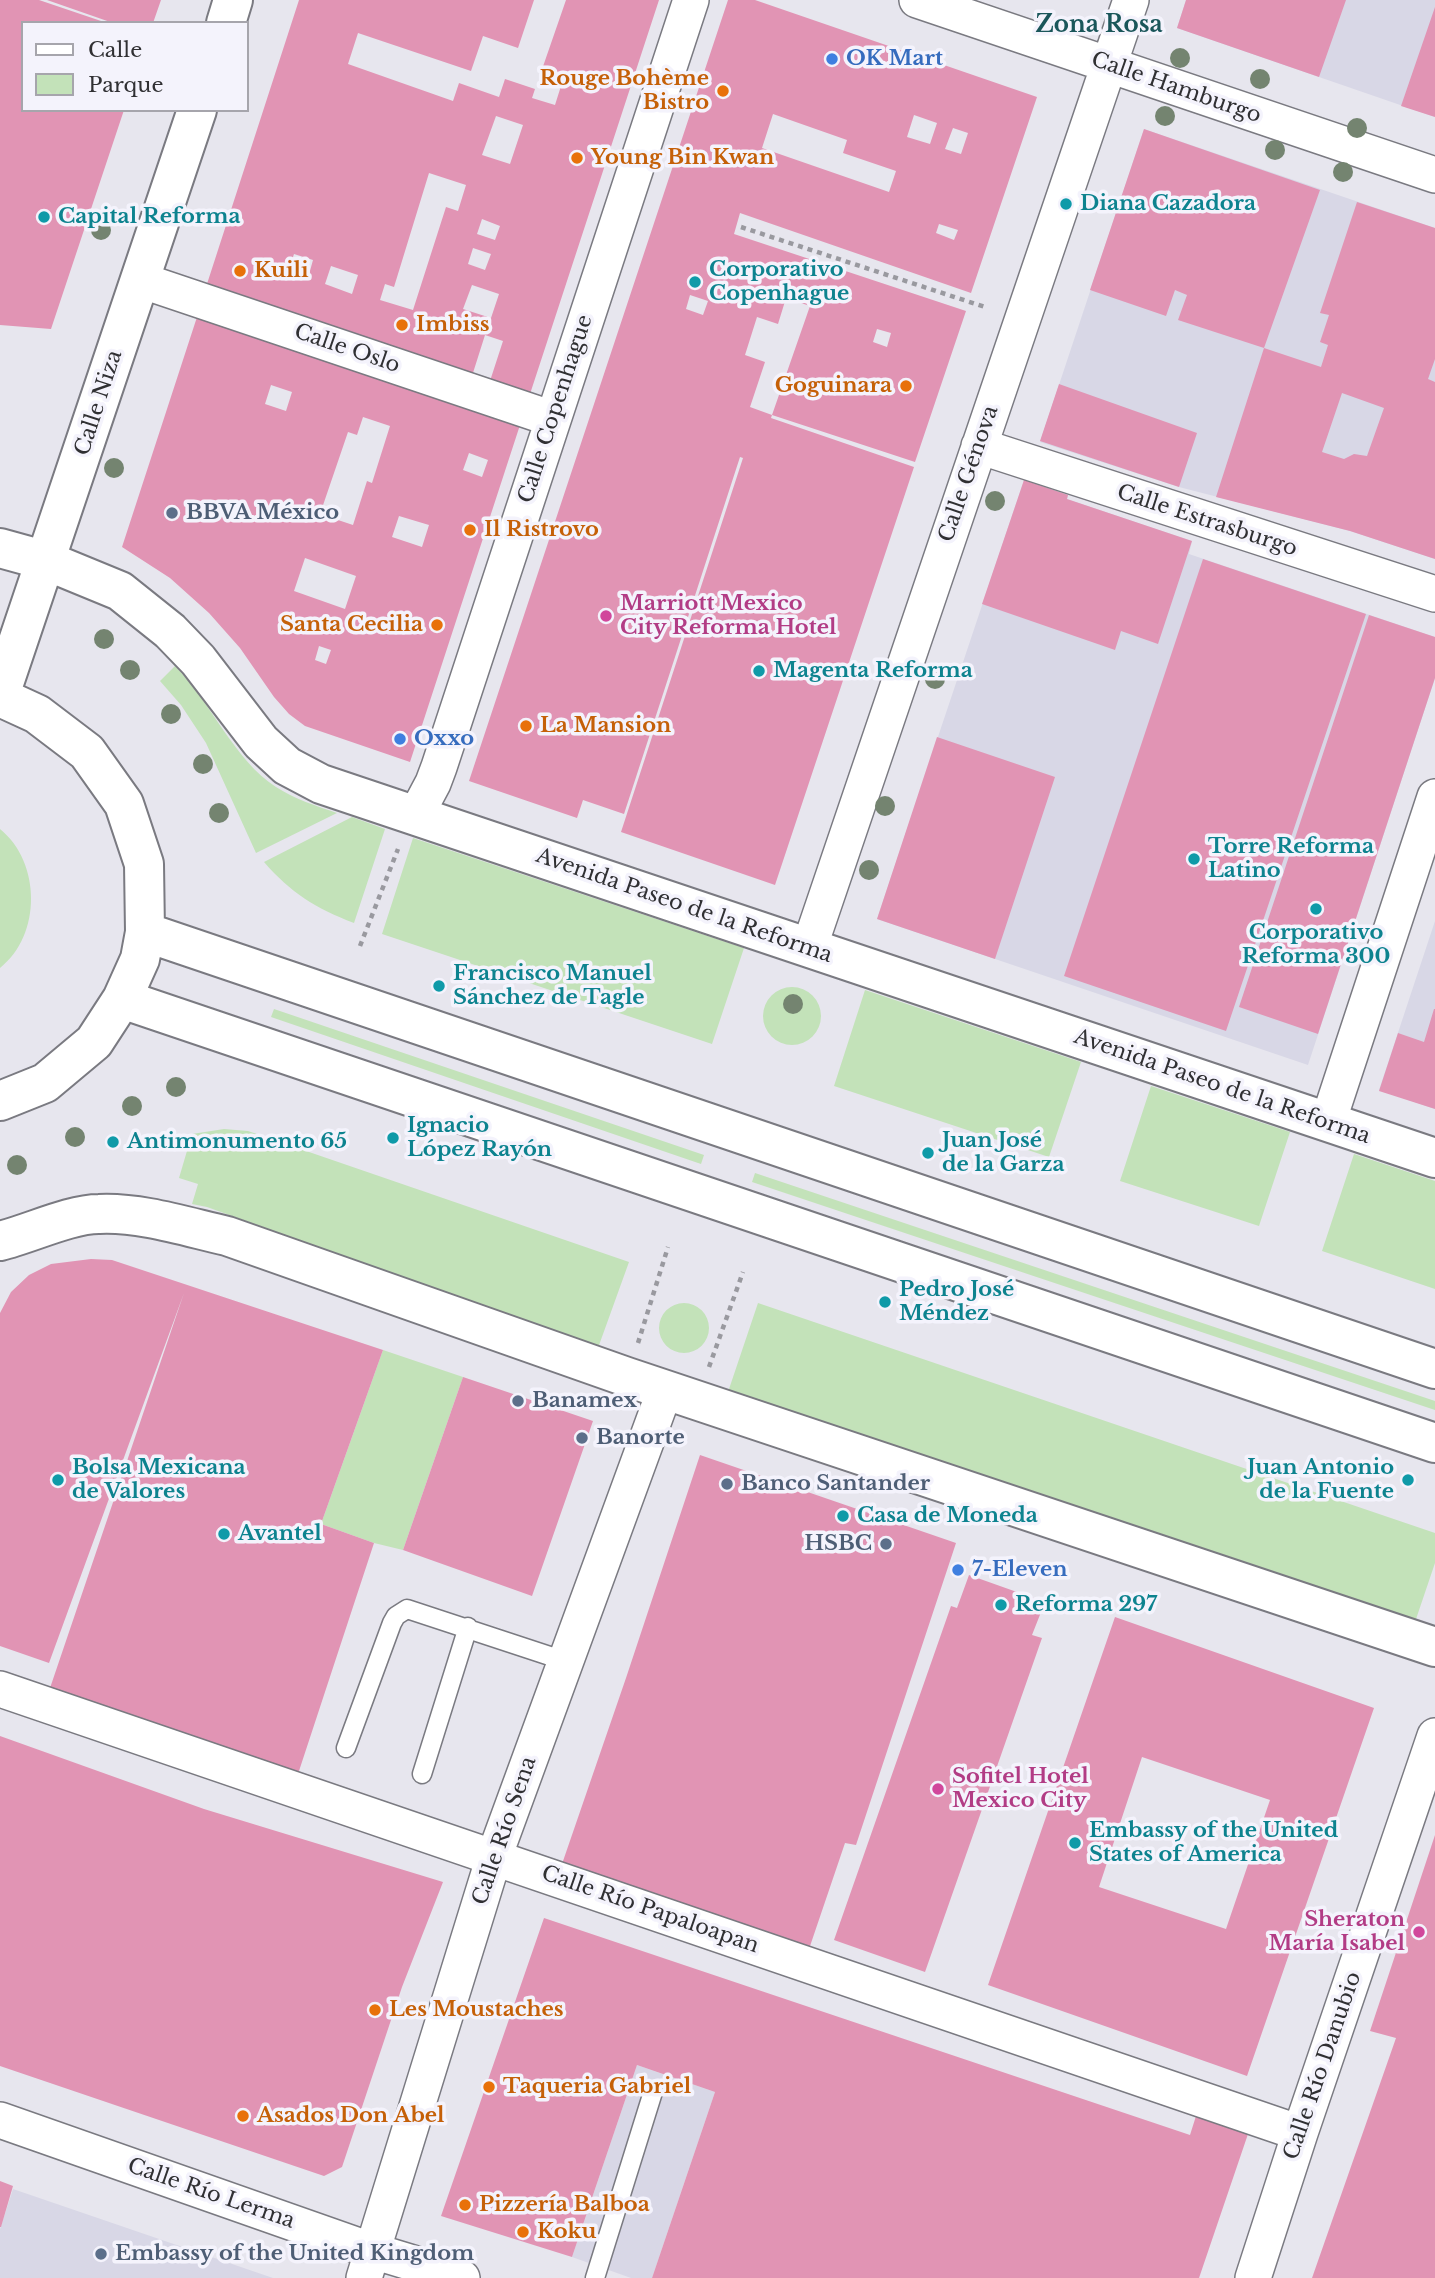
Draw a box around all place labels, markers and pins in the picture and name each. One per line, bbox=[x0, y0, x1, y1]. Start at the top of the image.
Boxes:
place label: OK Mart bbox=[846, 46, 943, 72]
marker: OK Mart bbox=[824, 51, 840, 67]
place label: Rouge Bohème Bistro bbox=[539, 66, 709, 116]
marker: Rouge Bohème Bistro bbox=[715, 83, 731, 99]
place label: Young Bin Kwan bbox=[591, 145, 774, 171]
marker: Young Bin Kwan bbox=[569, 150, 585, 166]
place label: Diana Cazadora bbox=[1080, 191, 1256, 217]
marker: Diana Cazadora bbox=[1058, 196, 1074, 212]
place label: Capital Reforma bbox=[58, 204, 241, 230]
marker: Capital Reforma bbox=[36, 209, 52, 225]
place label: Corporativo Copenhague bbox=[709, 257, 849, 307]
place label: Kuili bbox=[254, 258, 309, 284]
marker: Kuili bbox=[232, 263, 248, 279]
marker: Corporativo Copenhague bbox=[687, 274, 703, 290]
place label: Imbiss bbox=[416, 312, 490, 338]
marker: Imbiss bbox=[394, 317, 410, 333]
place label: Goguinara bbox=[775, 373, 892, 399]
marker: Goguinara bbox=[898, 378, 914, 394]
place label: BBVA México bbox=[186, 500, 339, 526]
marker: BBVA México bbox=[164, 505, 180, 521]
place label: Il Ristrovo bbox=[484, 517, 599, 543]
marker: Il Ristrovo bbox=[462, 522, 478, 538]
place label: Marriott Mexico City Reforma Hotel bbox=[620, 591, 836, 641]
marker: Marriott Mexico City Reforma Hotel bbox=[598, 608, 614, 624]
place label: Santa Cecilia bbox=[280, 612, 423, 638]
marker: Santa Cecilia bbox=[429, 617, 445, 633]
place label: Magenta Reforma bbox=[773, 658, 973, 684]
marker: Magenta Reforma bbox=[751, 663, 767, 679]
place label: La Mansion bbox=[540, 713, 671, 739]
marker: La Mansion bbox=[518, 718, 534, 734]
place label: Oxxo bbox=[414, 726, 474, 752]
marker: Oxxo bbox=[392, 731, 408, 747]
place label: Torre Reforma Latino bbox=[1208, 834, 1374, 884]
marker: Torre Reforma Latino bbox=[1186, 851, 1202, 867]
marker: Corporativo Reforma 300 bbox=[1308, 901, 1324, 917]
place label: Corporativo Reforma 300 bbox=[1242, 920, 1390, 970]
place label: Francisco Manuel Sánchez de Tagle bbox=[453, 961, 652, 1011]
marker: Francisco Manuel Sánchez de Tagle bbox=[431, 978, 447, 994]
place label: Ignacio López Rayón bbox=[407, 1113, 552, 1163]
place label: Juan José de la Garza bbox=[942, 1128, 1064, 1178]
place label: Antimonumento 65 bbox=[127, 1129, 347, 1155]
marker: Ignacio López Rayón bbox=[385, 1130, 401, 1146]
marker: Antimonumento 65 bbox=[105, 1134, 121, 1150]
marker: Juan José de la Garza bbox=[920, 1145, 936, 1161]
place label: Pedro José Méndez bbox=[899, 1277, 1014, 1327]
marker: Pedro José Méndez bbox=[877, 1294, 893, 1310]
place label: Banamex bbox=[532, 1388, 637, 1414]
marker: Banamex bbox=[510, 1393, 526, 1409]
place label: Banorte bbox=[596, 1425, 685, 1451]
marker: Banorte bbox=[574, 1430, 590, 1446]
place label: Bolsa Mexicana de Valores bbox=[72, 1455, 246, 1505]
place label: Juan Antonio de la Fuente bbox=[1247, 1455, 1394, 1505]
place label: Banco Santander bbox=[741, 1471, 930, 1497]
marker: Bolsa Mexicana de Valores bbox=[50, 1472, 66, 1488]
marker: Juan Antonio de la Fuente bbox=[1400, 1472, 1416, 1488]
marker: Banco Santander bbox=[719, 1476, 735, 1492]
place label: Casa de Moneda bbox=[857, 1503, 1038, 1529]
marker: Casa de Moneda bbox=[835, 1508, 851, 1524]
place label: Avantel bbox=[238, 1521, 322, 1547]
marker: Avantel bbox=[216, 1526, 232, 1542]
place label: HSBC bbox=[804, 1531, 872, 1557]
marker: HSBC bbox=[878, 1536, 894, 1552]
place label: 7-Eleven bbox=[972, 1557, 1067, 1583]
marker: 7-Eleven bbox=[950, 1562, 966, 1578]
place label: Reforma 297 bbox=[1015, 1592, 1157, 1618]
marker: Reforma 297 bbox=[993, 1597, 1009, 1613]
place label: Sofitel Hotel Mexico City bbox=[952, 1764, 1089, 1814]
marker: Sofitel Hotel Mexico City bbox=[930, 1781, 946, 1797]
place label: Embassy of the United States of America bbox=[1089, 1818, 1338, 1868]
marker: Embassy of the United States of America bbox=[1067, 1835, 1083, 1851]
place label: Sheraton María Isabel bbox=[1268, 1907, 1405, 1957]
marker: Sheraton María Isabel bbox=[1411, 1924, 1427, 1940]
place label: Les Moustaches bbox=[389, 1997, 564, 2023]
marker: Les Moustaches bbox=[367, 2002, 383, 2018]
place label: Taqueria Gabriel bbox=[503, 2074, 691, 2100]
marker: Taqueria Gabriel bbox=[481, 2079, 497, 2095]
place label: Asados Don Abel bbox=[257, 2103, 445, 2129]
marker: Asados Don Abel bbox=[235, 2108, 251, 2124]
place label: Pizzería Balboa bbox=[479, 2192, 650, 2218]
marker: Pizzería Balboa bbox=[457, 2197, 473, 2213]
place label: Koku bbox=[537, 2219, 596, 2245]
marker: Koku bbox=[515, 2224, 531, 2240]
place label: Embassy of the United Kingdom bbox=[115, 2241, 474, 2267]
marker: Embassy of the United Kingdom bbox=[93, 2246, 109, 2262]

